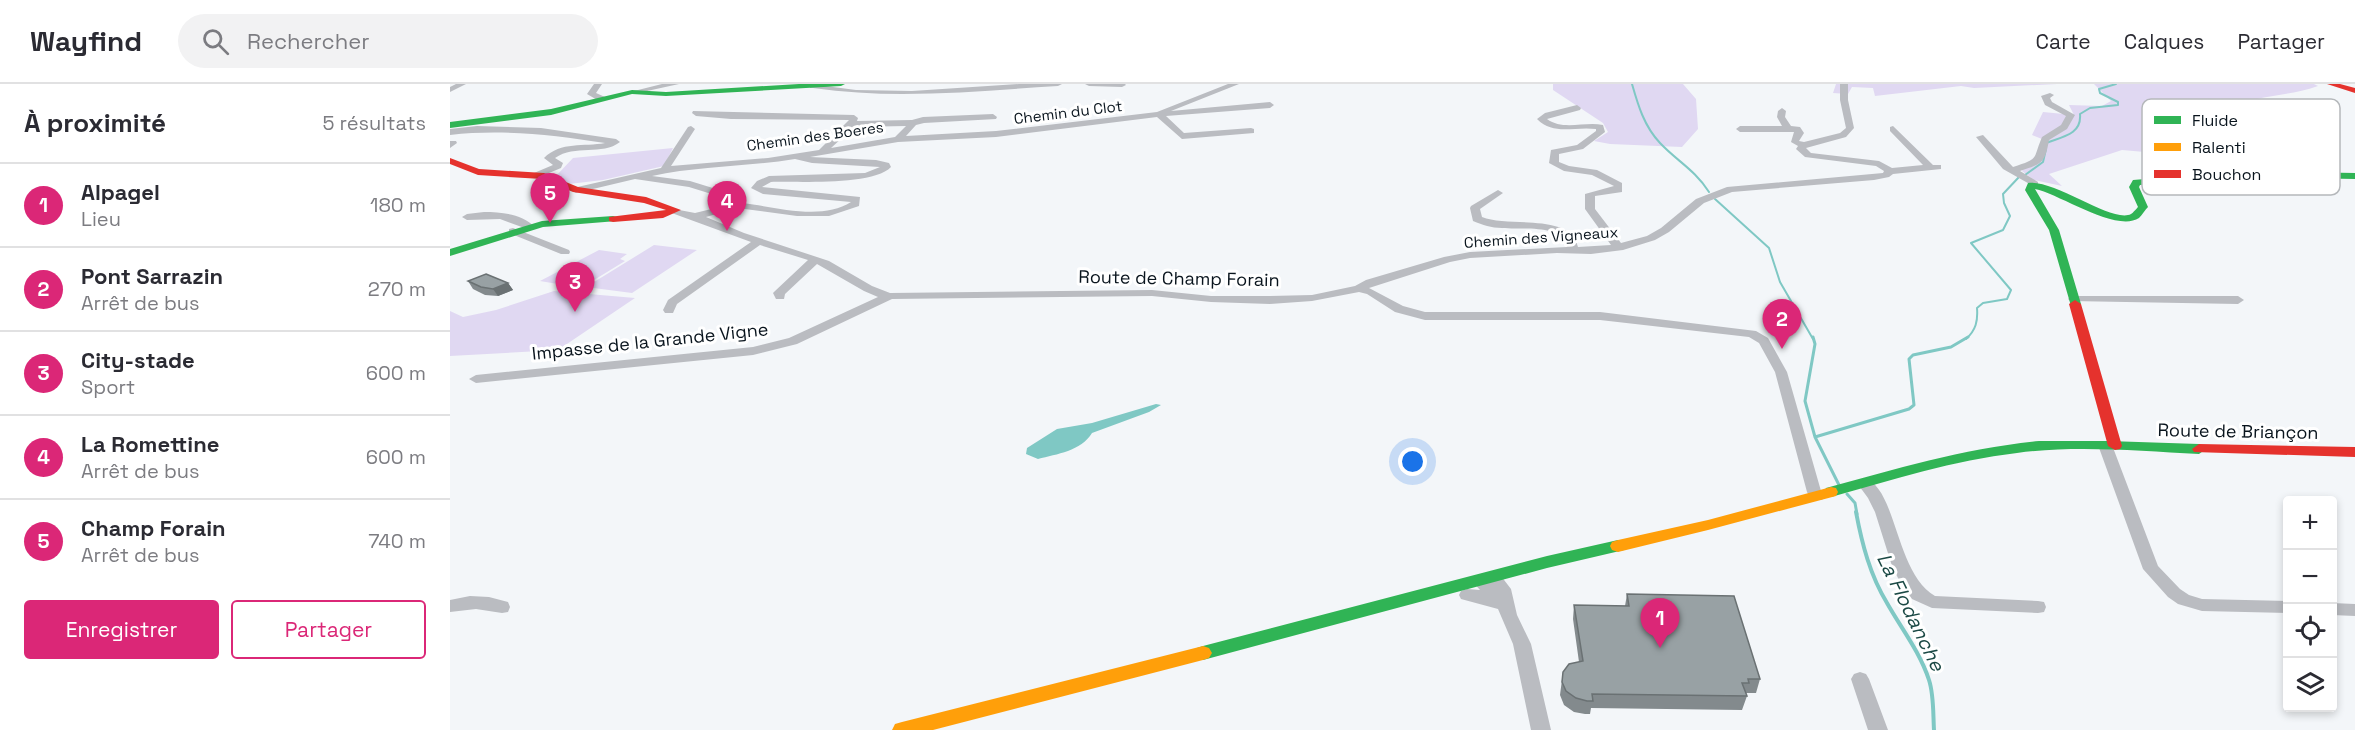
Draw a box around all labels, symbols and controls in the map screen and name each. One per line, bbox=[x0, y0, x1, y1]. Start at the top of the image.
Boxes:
search box bbox=[178, 14, 598, 68]
text: Wayfind bbox=[30, 23, 142, 59]
icon: search bbox=[199, 25, 232, 58]
text: Rechercher bbox=[247, 27, 369, 55]
text: Carte bbox=[2036, 28, 2091, 55]
text: Calques bbox=[2124, 28, 2204, 55]
text: Partager bbox=[2237, 28, 2325, 55]
street label: Chemin du Clot bbox=[1013, 96, 1123, 128]
legend bbox=[2142, 99, 2340, 195]
text: À proximité bbox=[24, 106, 166, 140]
text: 5 résultats bbox=[322, 110, 426, 136]
text: Fluide bbox=[2192, 110, 2238, 131]
street label: Chemin des Boeres bbox=[745, 117, 885, 155]
text: Ralenti bbox=[2192, 137, 2246, 158]
text: Bouchon bbox=[2192, 164, 2261, 185]
pin: 5 bbox=[530, 174, 570, 223]
text: Alpagel bbox=[81, 178, 160, 206]
pin: 4 bbox=[708, 182, 746, 231]
text: 1 bbox=[39, 192, 48, 218]
text: 180 m bbox=[370, 192, 426, 218]
text: Lieu bbox=[81, 206, 121, 232]
street label: Chemin des Vigneaux bbox=[1463, 222, 1619, 252]
text: Pont Sarrazin bbox=[81, 262, 223, 290]
pin: 3 bbox=[556, 262, 594, 312]
street label: Route de Champ Forain bbox=[1078, 265, 1280, 291]
text: 2 bbox=[38, 276, 49, 302]
text: 270 m bbox=[368, 276, 426, 302]
text: Arrêt de bus bbox=[81, 290, 200, 316]
pin: 2 bbox=[1762, 300, 1802, 349]
street label: Impasse de la Grande Vigne bbox=[531, 317, 769, 365]
text: City-stade bbox=[81, 346, 195, 374]
text: 3 bbox=[37, 360, 50, 386]
text: 600 m bbox=[366, 360, 426, 386]
text: Sport bbox=[81, 374, 135, 400]
street label: Route de Briançon bbox=[2157, 418, 2319, 444]
text: La Romettine bbox=[81, 430, 219, 458]
text: 4 bbox=[37, 444, 50, 470]
text: 600 m bbox=[366, 444, 426, 470]
your location bbox=[1398, 447, 1427, 476]
text: Arrêt de bus bbox=[81, 458, 200, 484]
map controls bbox=[2283, 496, 2337, 712]
button: + bbox=[2283, 496, 2337, 550]
text: Champ Forain bbox=[81, 514, 226, 542]
text: 5 bbox=[38, 528, 50, 554]
text: 740 m bbox=[368, 528, 426, 554]
text: Arrêt de bus bbox=[81, 542, 200, 568]
water label: La Flodanche bbox=[1871, 549, 1951, 676]
button: − bbox=[2283, 550, 2337, 604]
pin: 1 bbox=[1640, 598, 1680, 648]
button: Enregistrer bbox=[24, 600, 219, 659]
button: Partager bbox=[231, 600, 426, 659]
button: locate bbox=[2283, 604, 2337, 658]
button: layers bbox=[2283, 658, 2337, 712]

